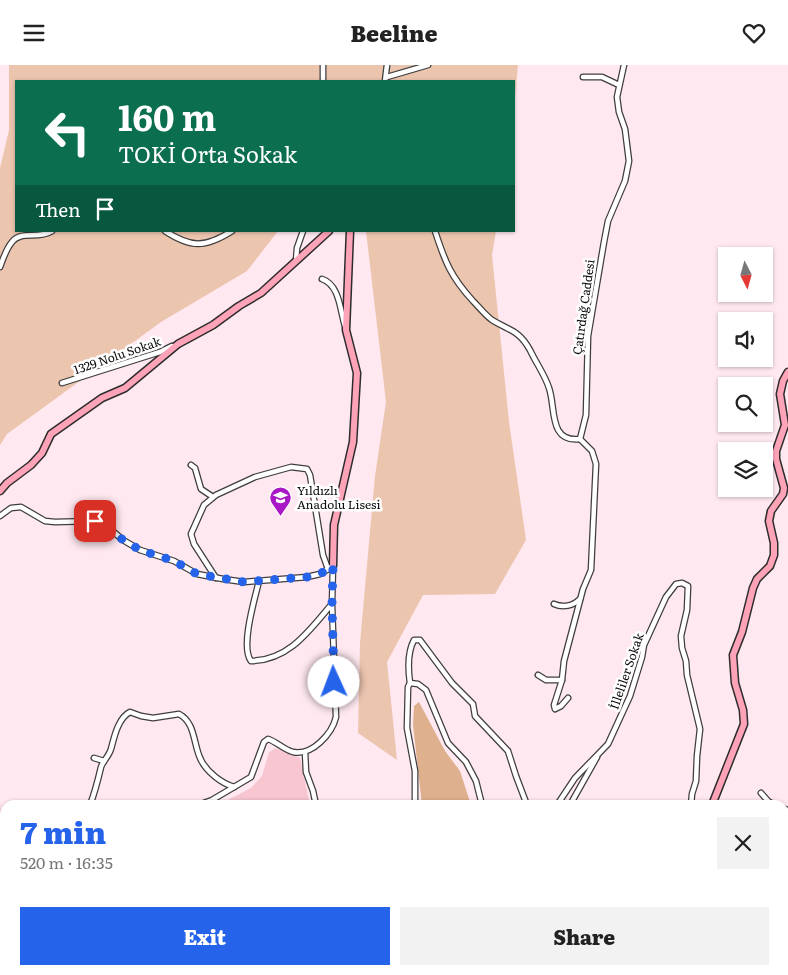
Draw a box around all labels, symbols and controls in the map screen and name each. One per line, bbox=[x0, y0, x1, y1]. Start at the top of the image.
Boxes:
text: Beeline bbox=[350, 16, 438, 49]
icon: menu bbox=[20, 19, 48, 47]
icon: heart bbox=[740, 19, 768, 47]
text: 160 m bbox=[118, 90, 216, 142]
icon: left bbox=[35, 100, 100, 165]
text: TOKİ Orta Sokak bbox=[118, 137, 297, 170]
text: Then bbox=[35, 195, 81, 223]
icon: arrive bbox=[91, 195, 119, 223]
north arrow bbox=[718, 247, 772, 303]
map controls bbox=[718, 247, 773, 497]
street label: Çatırdağ Caddesi bbox=[567, 258, 599, 356]
button: sound bbox=[718, 312, 773, 367]
street label: 1329 Nolu Sokak bbox=[71, 331, 164, 378]
button: search bbox=[718, 377, 773, 432]
button: layers bbox=[718, 442, 773, 497]
place label: Yıldızlı Anadolu Lisesi bbox=[297, 481, 380, 513]
school or university icon: Yıldızlı Anadolu Lisesi bbox=[269, 485, 293, 516]
pin bbox=[74, 500, 116, 542]
icon: arrive bbox=[81, 507, 109, 535]
street label: İlleliler Sokak bbox=[604, 630, 648, 712]
position arrow bbox=[307, 655, 359, 707]
text: 7 min bbox=[20, 809, 106, 853]
button: close bbox=[717, 817, 769, 869]
text: 520 m · 16:35 bbox=[20, 850, 113, 874]
button: Exit bbox=[20, 907, 390, 965]
button: Share bbox=[400, 907, 769, 965]

